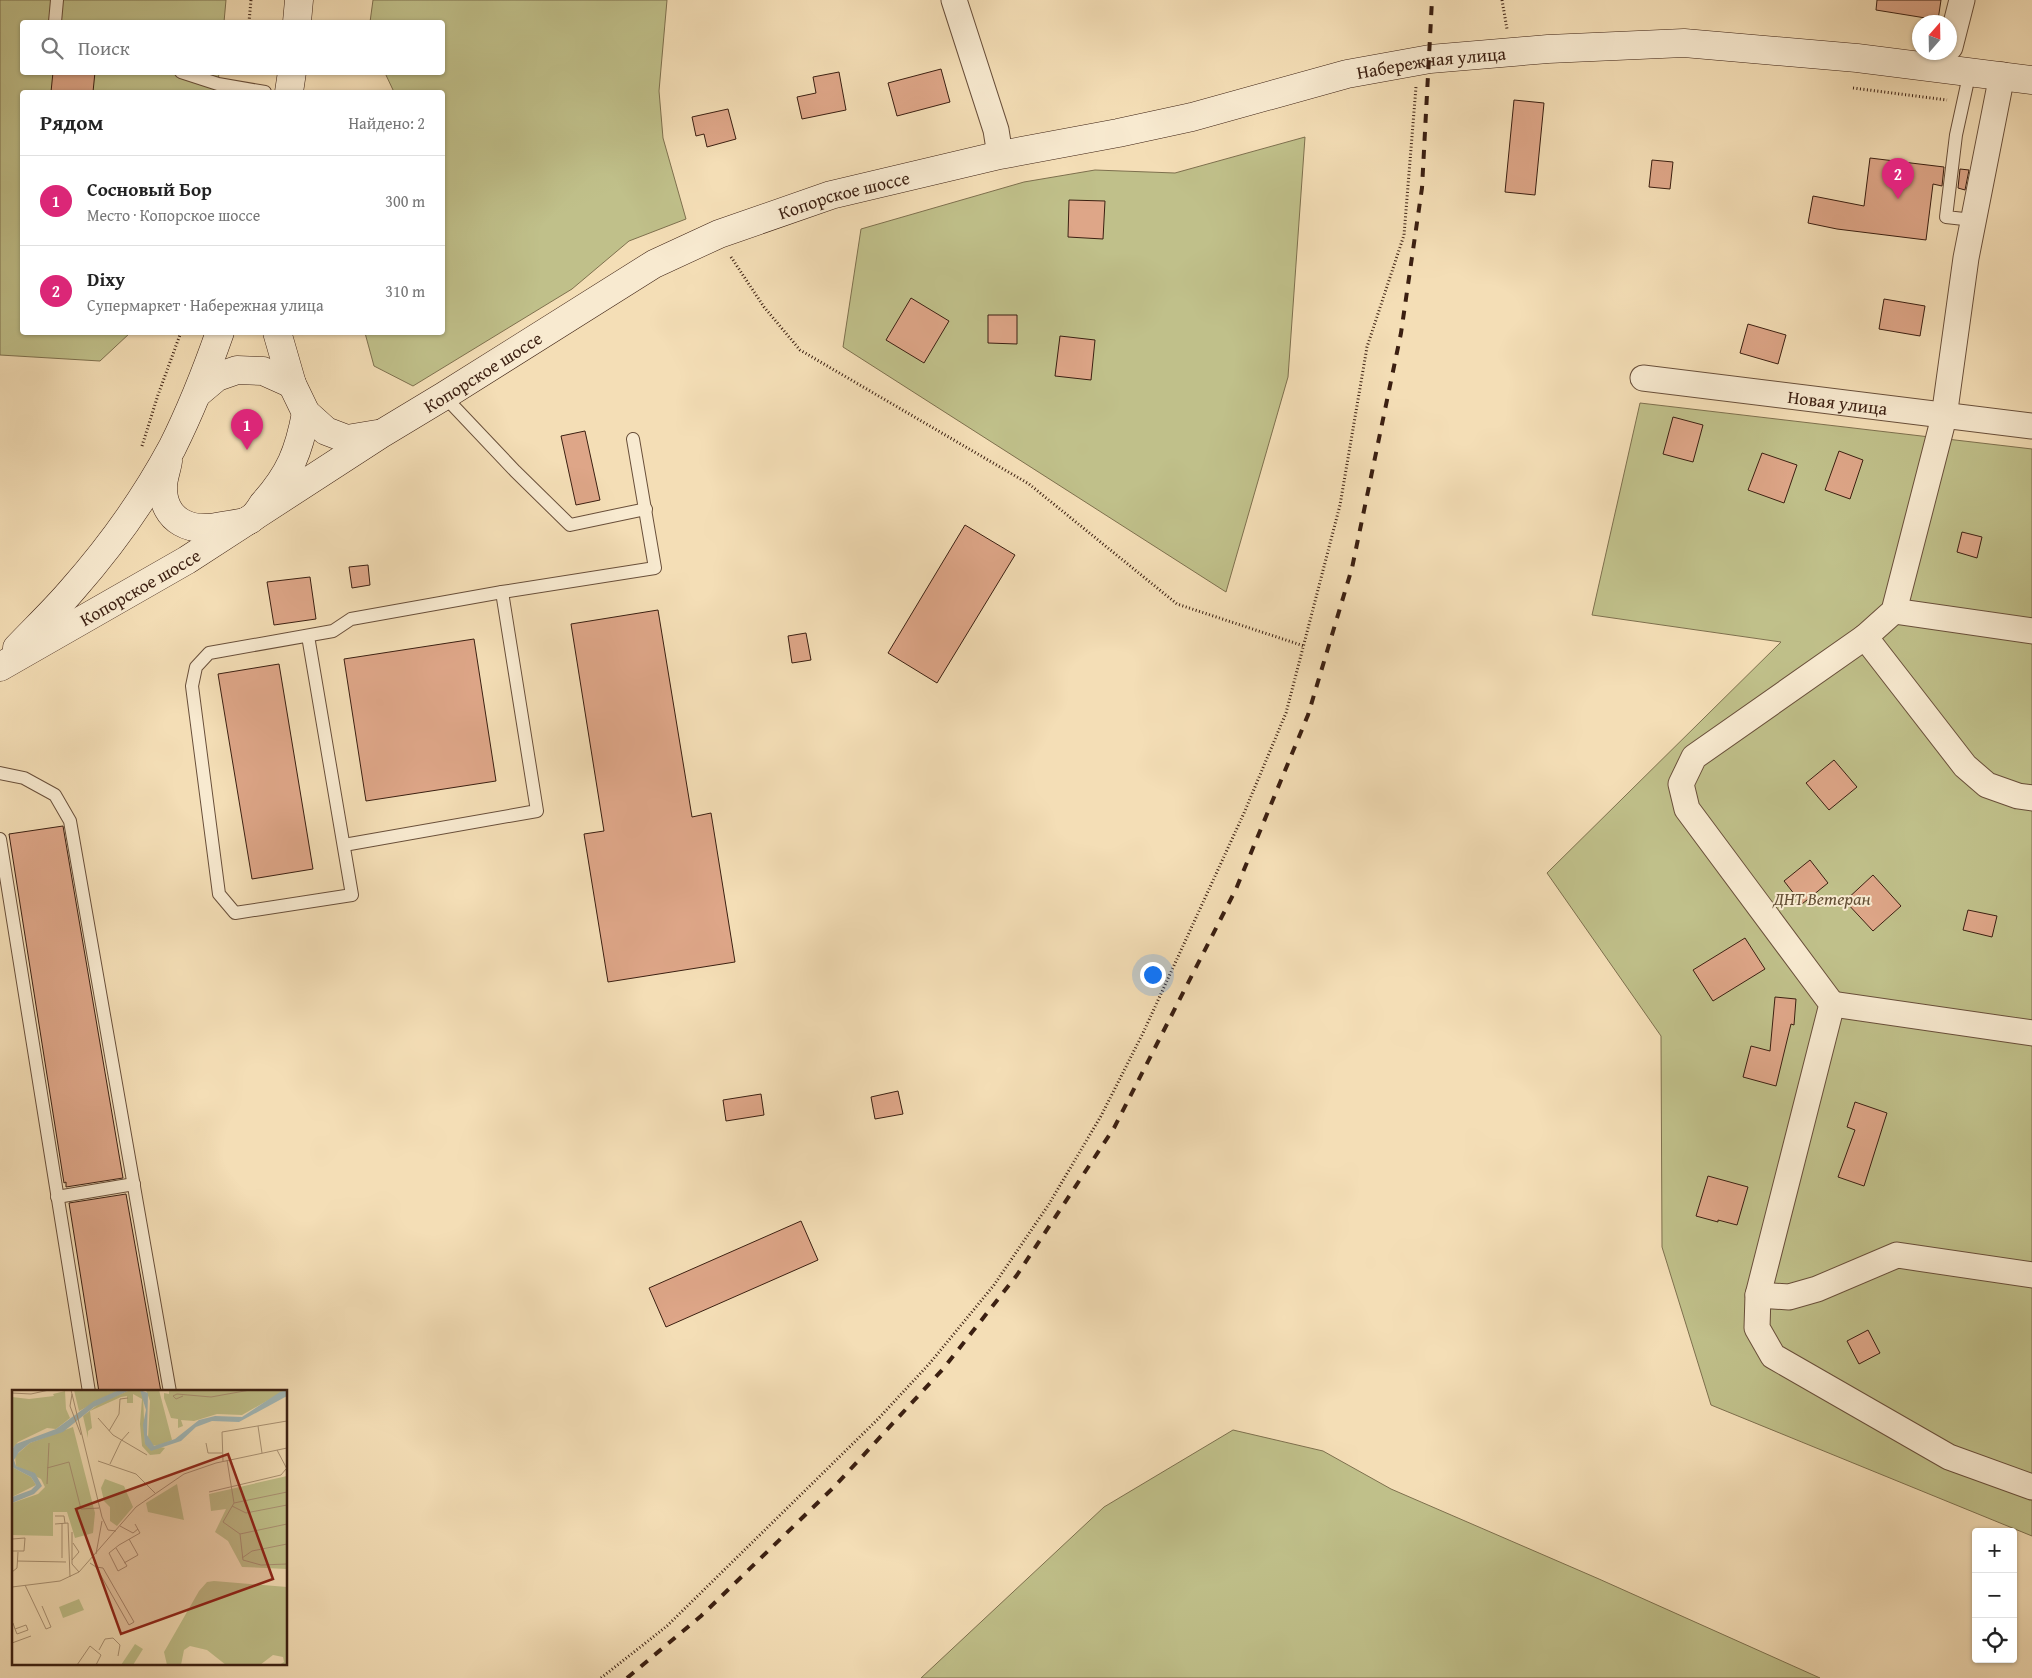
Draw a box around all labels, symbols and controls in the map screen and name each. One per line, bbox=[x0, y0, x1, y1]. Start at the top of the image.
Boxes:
north arrow bbox=[1912, 15, 1957, 60]
search box bbox=[20, 20, 445, 75]
icon: search bbox=[38, 34, 66, 62]
text: Поиск bbox=[78, 34, 130, 62]
street label: Набережная улица bbox=[1354, 39, 1507, 86]
text: Рядом bbox=[40, 107, 103, 138]
text: Найдено: 2 bbox=[348, 111, 425, 135]
pin: 2 bbox=[1882, 158, 1914, 199]
street label: Копорское шоссе bbox=[774, 163, 912, 226]
text: Сосновый Бор bbox=[87, 175, 212, 203]
text: 1 bbox=[52, 189, 60, 213]
text: 300 m bbox=[385, 189, 425, 213]
text: Место · Копорское шоссе bbox=[87, 203, 260, 227]
text: Dixy bbox=[87, 265, 125, 293]
text: 2 bbox=[52, 279, 60, 303]
text: 310 m bbox=[385, 279, 425, 303]
text: Супермаркет · Набережная улица bbox=[87, 293, 324, 317]
street label: Копорское шоссе bbox=[418, 324, 547, 419]
street label: Новая улица bbox=[1786, 382, 1889, 422]
pin: 1 bbox=[231, 409, 263, 450]
street label: Копорское шоссе bbox=[74, 541, 206, 632]
park label: ДНТ Ветеран bbox=[1772, 885, 1871, 912]
your location bbox=[1140, 962, 1166, 988]
inset map bbox=[12, 1390, 288, 1666]
map controls bbox=[1972, 1528, 2017, 1663]
button: + bbox=[1972, 1528, 2017, 1573]
button: − bbox=[1972, 1573, 2017, 1618]
button: locate bbox=[1972, 1618, 2017, 1663]

